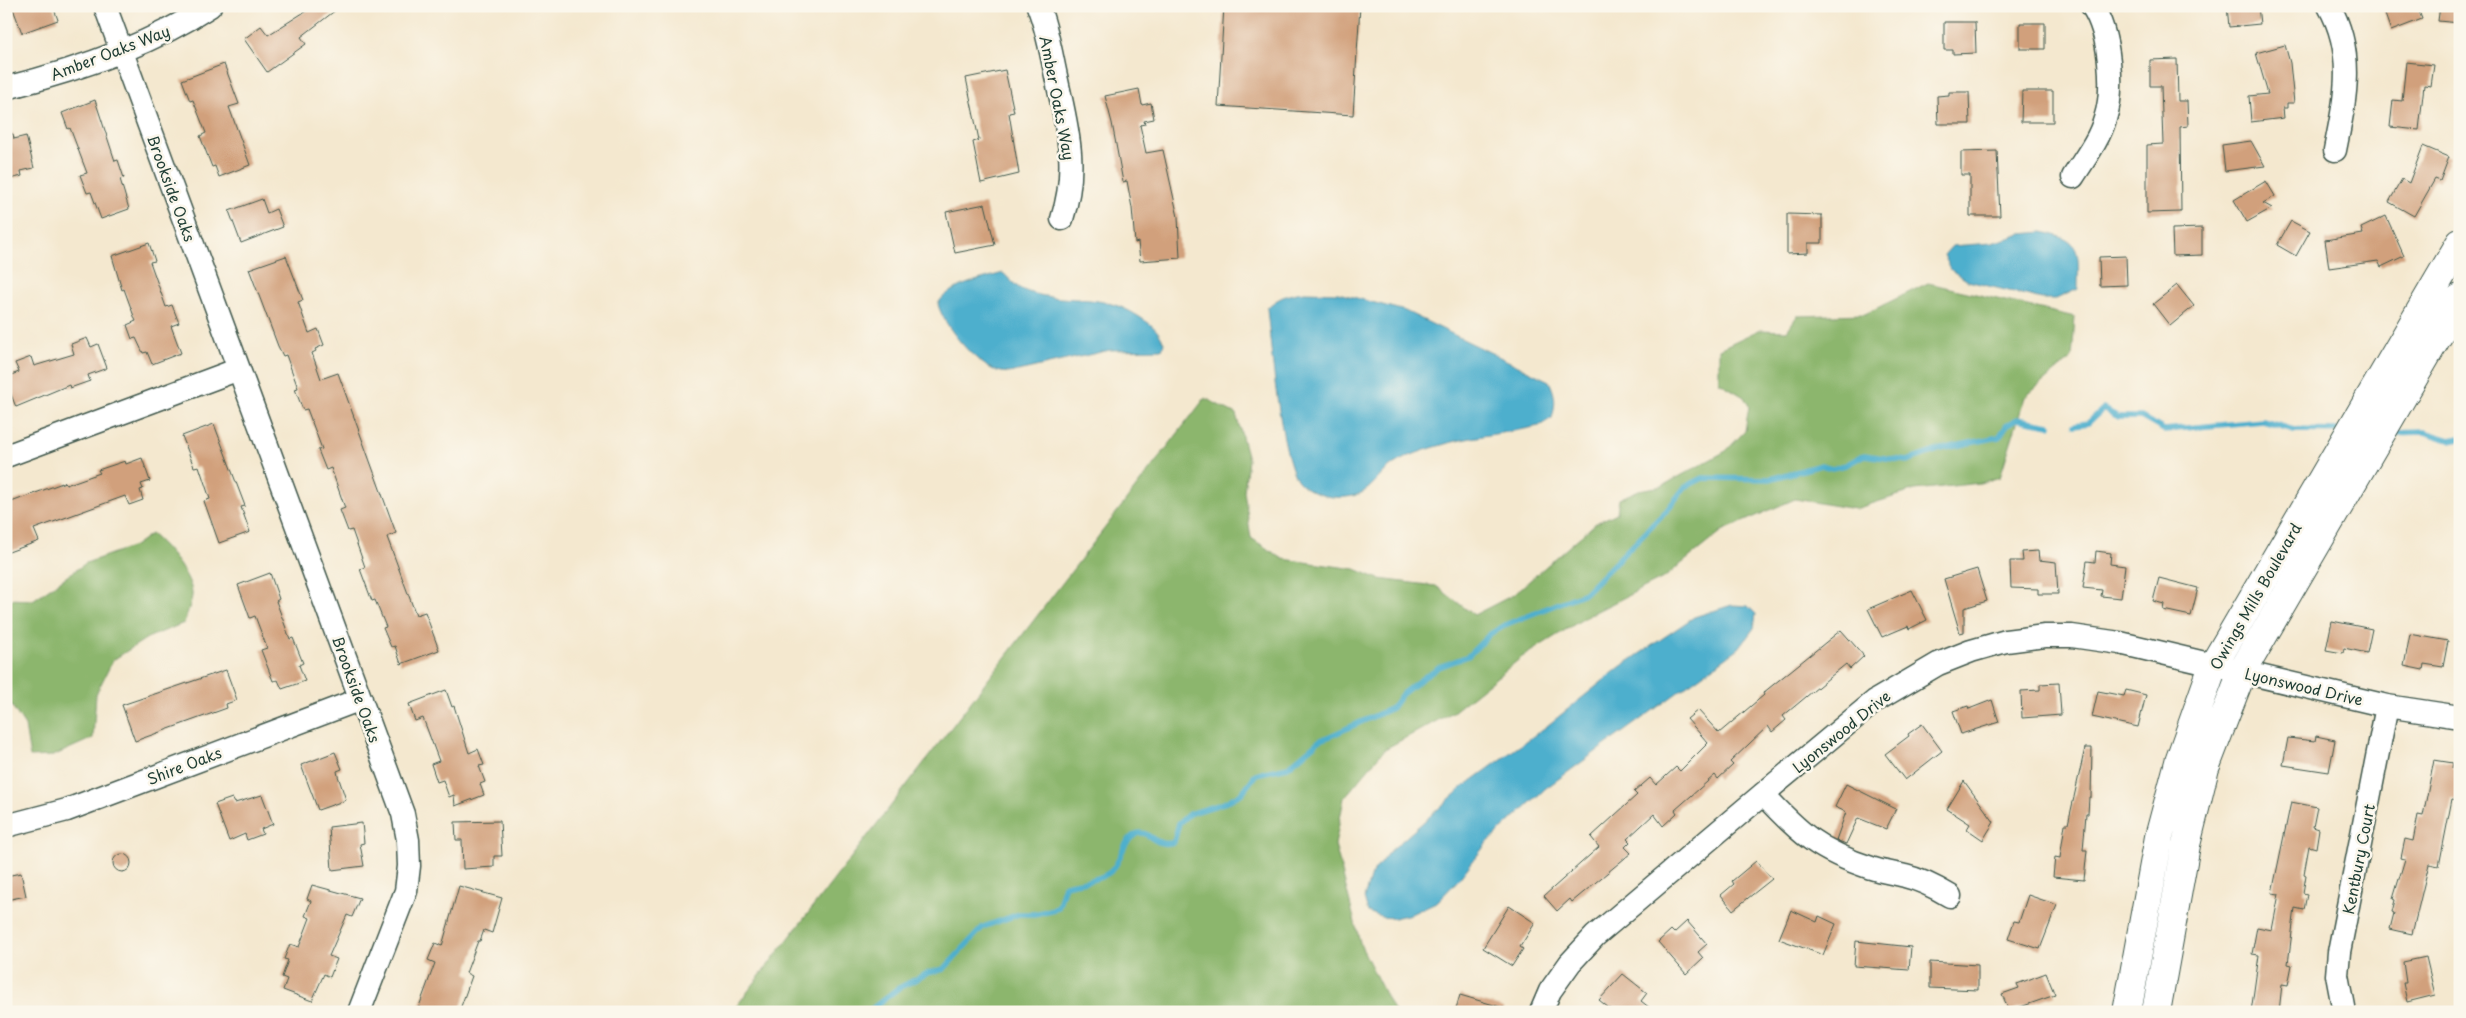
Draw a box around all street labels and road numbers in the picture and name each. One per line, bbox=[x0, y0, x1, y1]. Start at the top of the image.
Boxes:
street label: Amber Oaks Way bbox=[47, 19, 173, 85]
street label: Amber Oaks Way bbox=[1035, 34, 1081, 162]
street label: Brookside Oaks bbox=[142, 131, 202, 245]
street label: Owings Mills Boulevard bbox=[2204, 518, 2306, 674]
street label: Brookside Oaks bbox=[327, 632, 387, 746]
street label: Lyonswood Drive bbox=[2243, 661, 2365, 711]
street label: Lyonswood Drive bbox=[1787, 684, 1895, 778]
street label: Shire Oaks bbox=[143, 740, 225, 790]
street label: Kentbury Court bbox=[2336, 802, 2380, 916]

